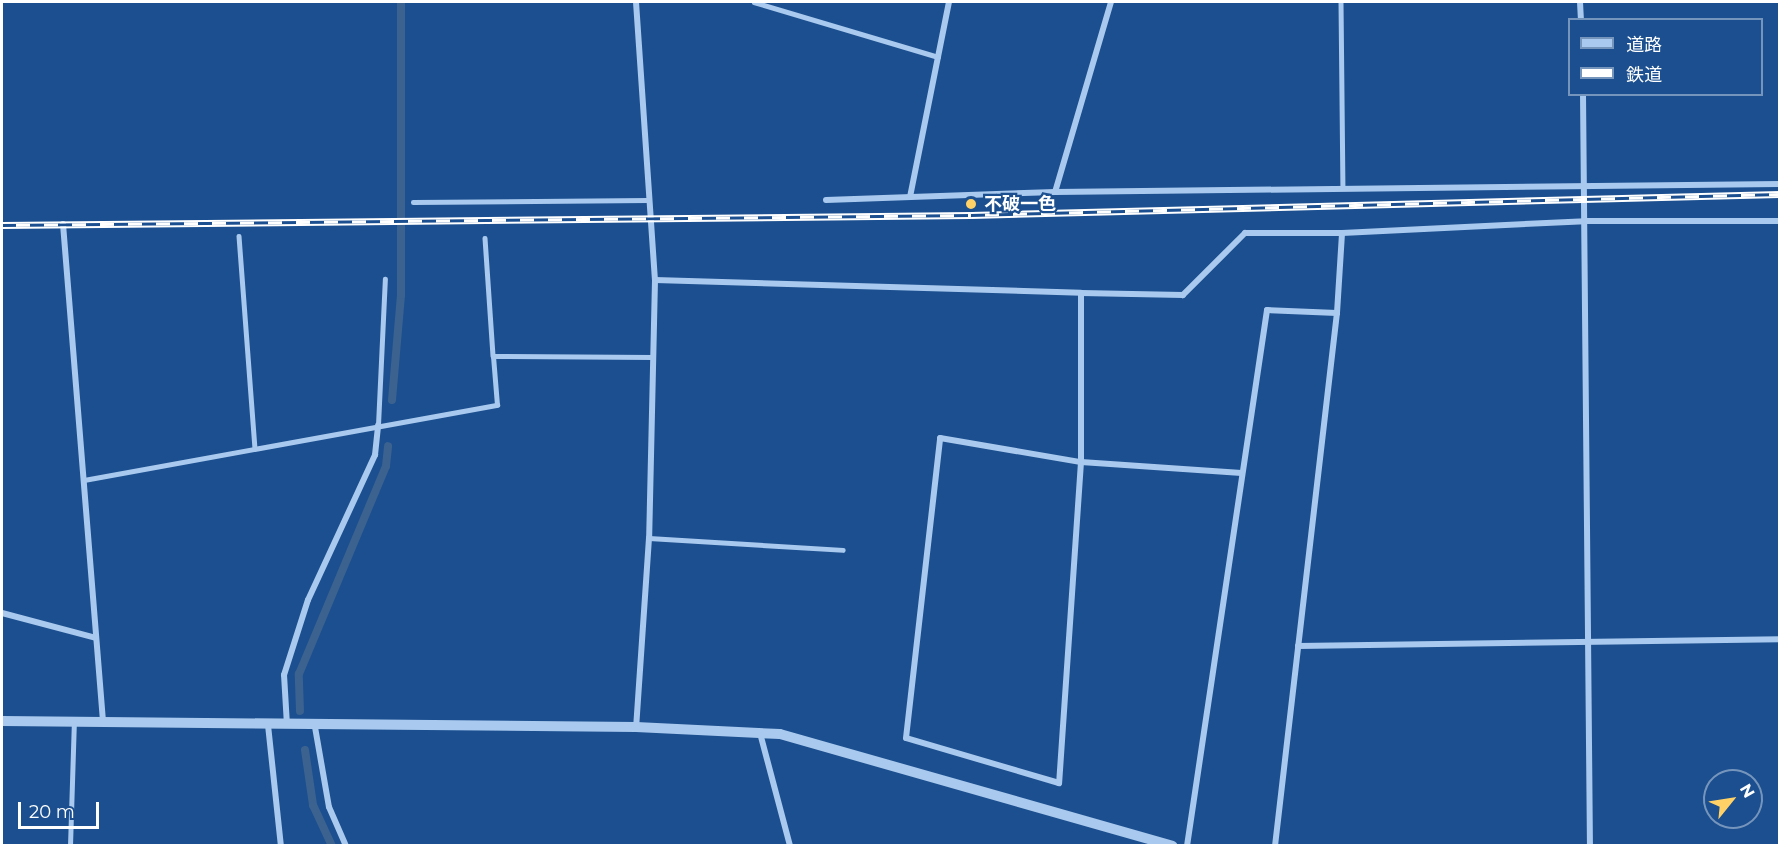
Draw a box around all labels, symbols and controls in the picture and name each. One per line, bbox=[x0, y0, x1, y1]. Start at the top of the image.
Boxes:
legend bbox=[1568, 18, 1763, 96]
text: 道路 bbox=[1626, 34, 1662, 56]
text: 鉄道 bbox=[1626, 64, 1662, 86]
place label: 不破一色 bbox=[984, 193, 1056, 215]
marker: 不破一色 bbox=[962, 195, 980, 213]
north arrow bbox=[1703, 769, 1763, 829]
text: N bbox=[1736, 780, 1759, 801]
scale bar bbox=[21, 790, 102, 828]
text: 20 m bbox=[29, 801, 75, 823]

